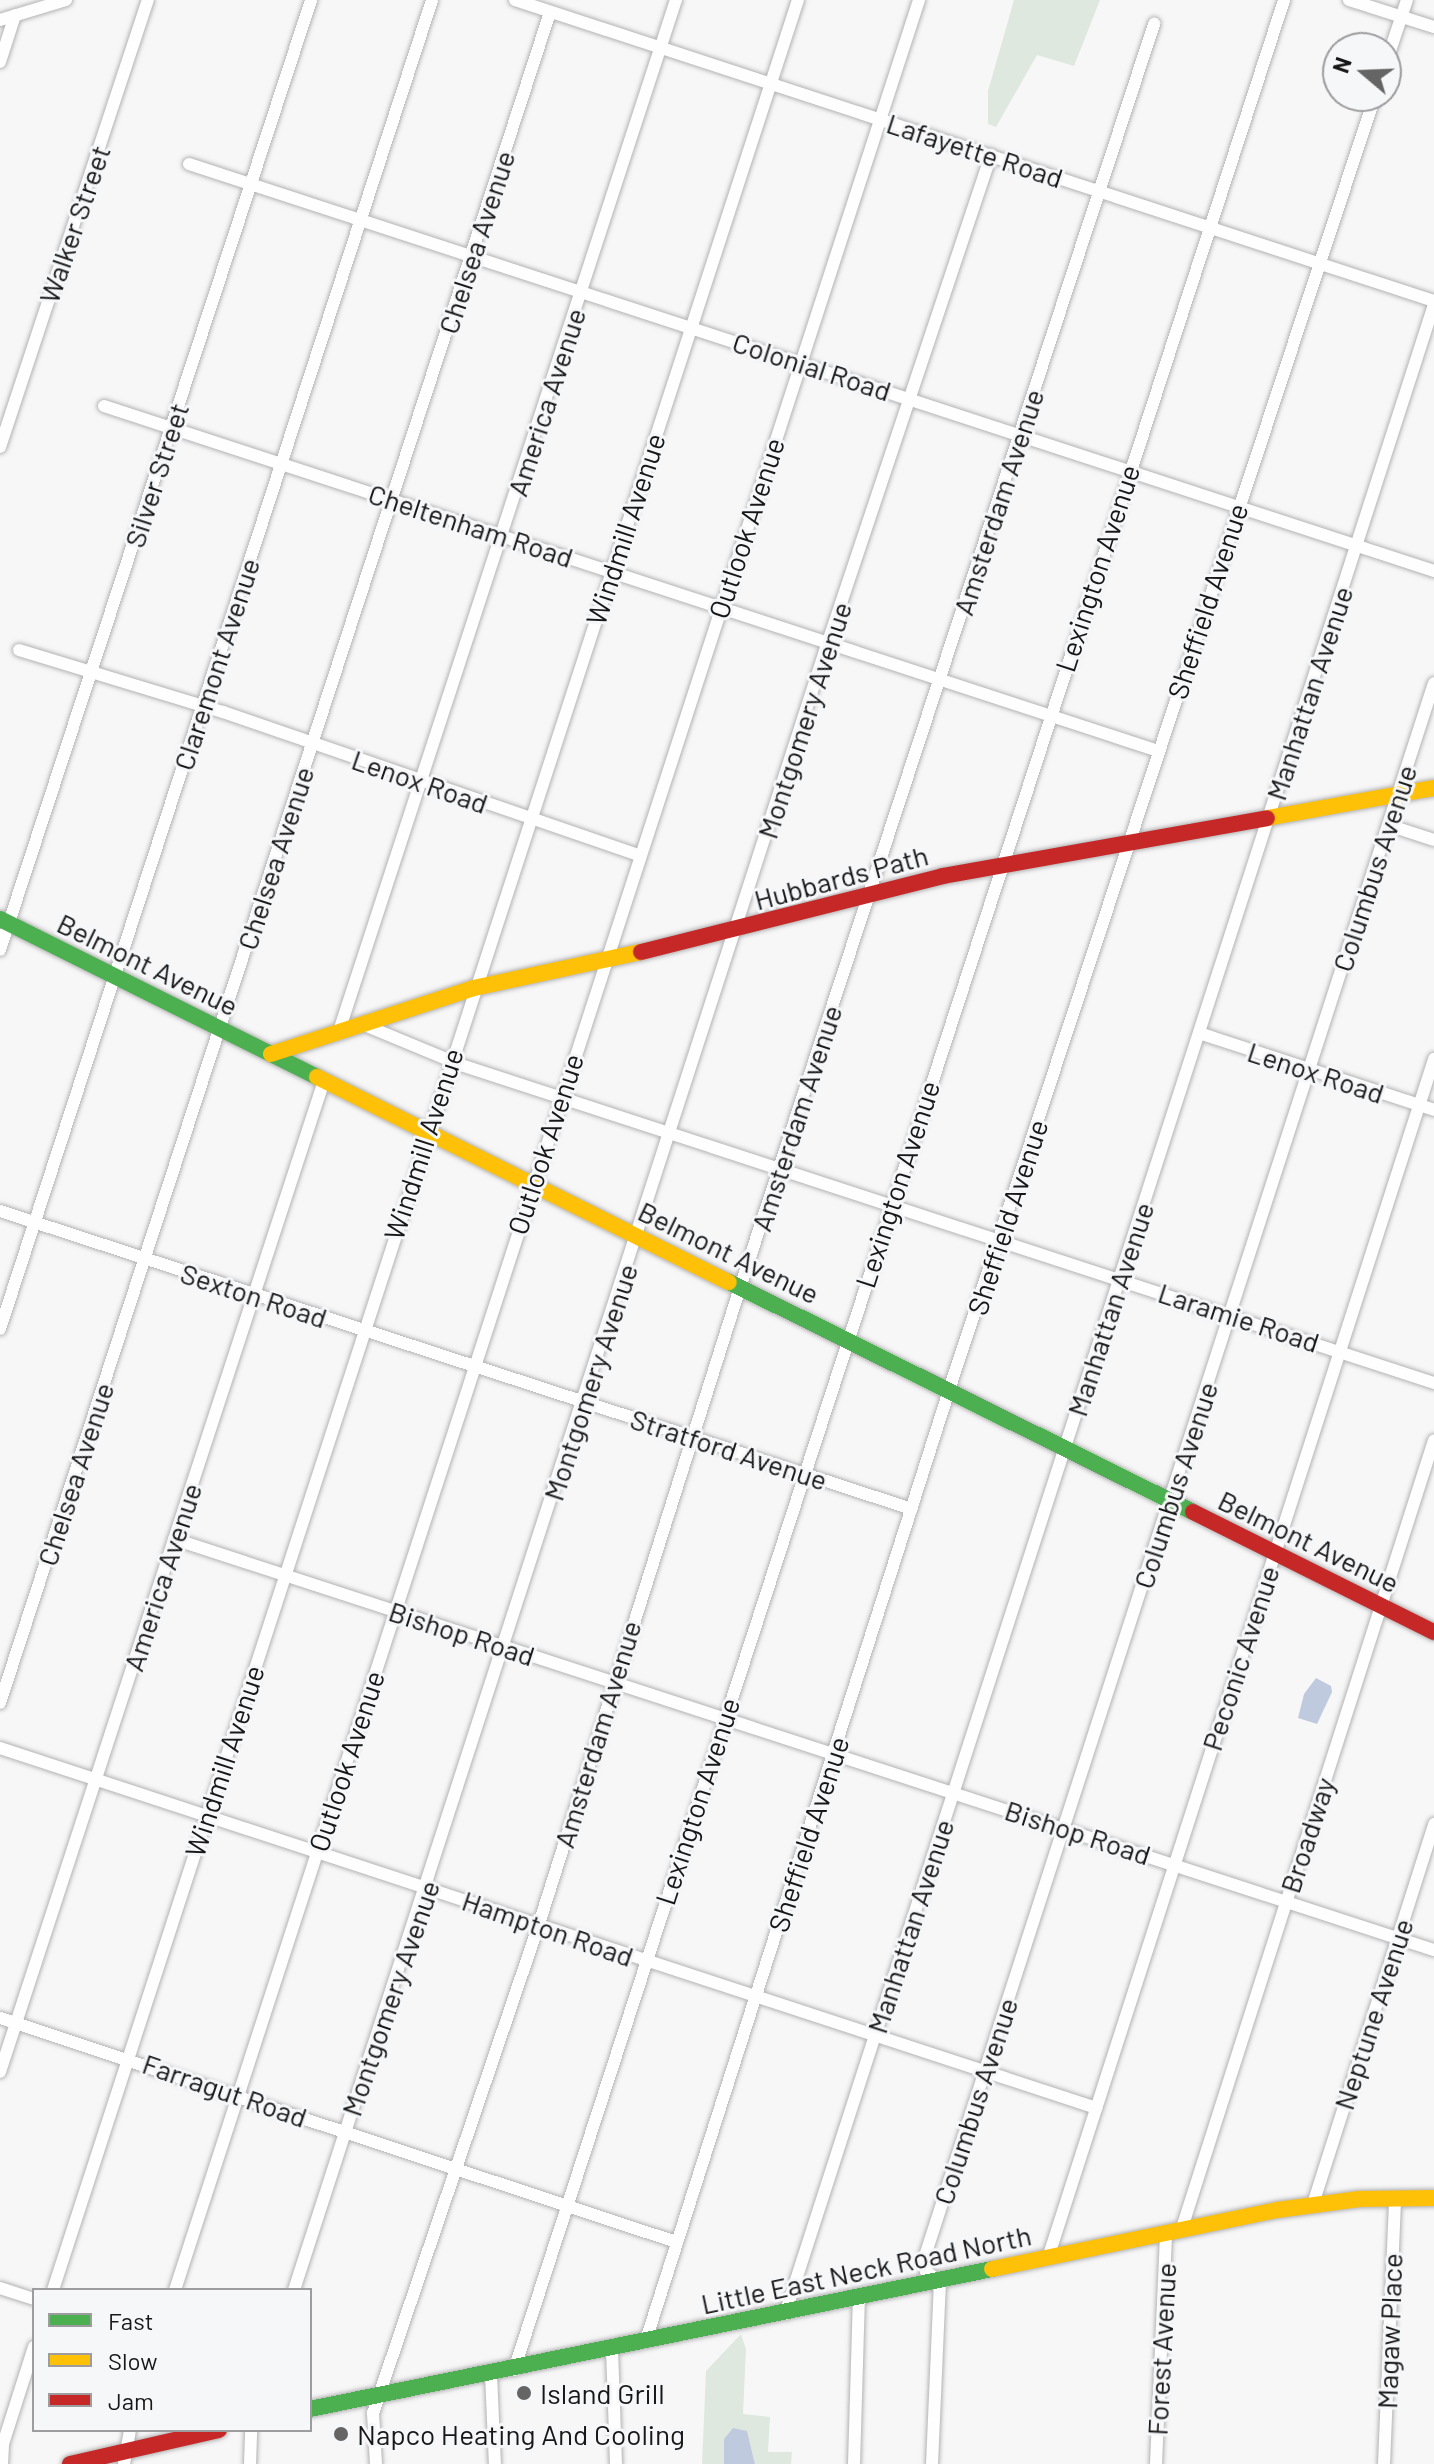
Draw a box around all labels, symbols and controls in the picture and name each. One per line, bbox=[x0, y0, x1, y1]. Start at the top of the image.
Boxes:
north arrow bbox=[1322, 32, 1402, 112]
text: N bbox=[1327, 54, 1356, 76]
street label: Lafayette Road bbox=[883, 106, 1067, 194]
street label: Walker Street bbox=[31, 141, 117, 307]
street label: Chelsea Avenue bbox=[431, 146, 521, 338]
street label: America Avenue bbox=[500, 304, 592, 500]
street label: Colonial Road bbox=[729, 325, 895, 407]
street label: Amsterdam Avenue bbox=[946, 385, 1050, 619]
street label: Silver Street bbox=[117, 399, 195, 551]
street label: Windmill Avenue bbox=[578, 429, 672, 629]
street label: Outlook Avenue bbox=[701, 433, 791, 623]
street label: Lexington Avenue bbox=[1048, 460, 1146, 676]
street label: Cheltenham Road bbox=[364, 476, 578, 574]
street label: Sheffield Avenue bbox=[1160, 499, 1254, 703]
street label: Claremont Avenue bbox=[166, 554, 266, 774]
street label: Manhattan Avenue bbox=[1259, 582, 1359, 804]
street label: Montgomery Avenue bbox=[750, 597, 858, 843]
street label: Lenox Road bbox=[348, 742, 492, 820]
street label: Columbus Avenue bbox=[1325, 760, 1423, 976]
street label: Chelsea Avenue bbox=[230, 762, 320, 954]
street label: Hubbards Path bbox=[750, 838, 932, 916]
street label: Belmont Avenue bbox=[52, 906, 244, 1022]
street label: Amsterdam Avenue bbox=[744, 1001, 848, 1235]
street label: Lenox Road bbox=[1244, 1034, 1388, 1110]
street label: Windmill Avenue bbox=[376, 1044, 470, 1244]
street label: Outlook Avenue bbox=[500, 1049, 590, 1239]
street label: Lexington Avenue bbox=[848, 1076, 946, 1292]
street label: Sheffield Avenue bbox=[960, 1115, 1054, 1319]
street label: Belmont Avenue bbox=[633, 1194, 825, 1310]
street label: Manhattan Avenue bbox=[1060, 1198, 1160, 1420]
street label: Sexton Road bbox=[177, 1256, 331, 1334]
street label: Montgomery Avenue bbox=[536, 1259, 644, 1505]
street label: Laramie Road bbox=[1154, 1275, 1324, 1359]
street label: Columbus Avenue bbox=[1126, 1377, 1224, 1593]
street label: Chelsea Avenue bbox=[30, 1378, 120, 1570]
street label: Stratford Avenue bbox=[626, 1401, 832, 1497]
street label: America Avenue bbox=[116, 1479, 208, 1675]
street label: Belmont Avenue bbox=[1213, 1483, 1405, 1599]
street label: Peconic Avenue bbox=[1194, 1561, 1286, 1755]
street label: Bishop Road bbox=[385, 1594, 539, 1672]
street label: Amsterdam Avenue bbox=[546, 1616, 648, 1852]
street label: Windmill Avenue bbox=[177, 1661, 271, 1861]
street label: Outlook Avenue bbox=[301, 1666, 391, 1856]
street label: Lexington Avenue bbox=[648, 1693, 746, 1909]
street label: Sheffield Avenue bbox=[761, 1732, 855, 1936]
street label: Broadway bbox=[1273, 1773, 1341, 1897]
street label: Bishop Road bbox=[1001, 1793, 1155, 1871]
street label: Manhattan Avenue bbox=[860, 1815, 960, 2037]
street label: Montgomery Avenue bbox=[334, 1876, 446, 2120]
street label: Hampton Road bbox=[458, 1883, 638, 1973]
street label: Neptune Avenue bbox=[1326, 1914, 1420, 2114]
street label: Columbus Avenue bbox=[926, 1993, 1024, 2209]
street label: Farragut Road bbox=[138, 2046, 312, 2134]
street label: Little East Neck Road North bbox=[698, 2218, 1034, 2320]
street label: Magaw Place bbox=[1369, 2252, 1409, 2410]
street label: Forest Avenue bbox=[1140, 2262, 1182, 2436]
legend bbox=[32, 2288, 312, 2432]
text: Fast bbox=[108, 2306, 153, 2335]
text: Slow bbox=[108, 2346, 157, 2375]
place label: Island Grill bbox=[540, 2376, 665, 2410]
marker: Island Grill bbox=[515, 2384, 533, 2402]
text: Jam bbox=[108, 2386, 154, 2415]
place label: Napco Heating And Cooling bbox=[357, 2417, 685, 2451]
marker: Napco Heating And Cooling bbox=[332, 2425, 350, 2443]

